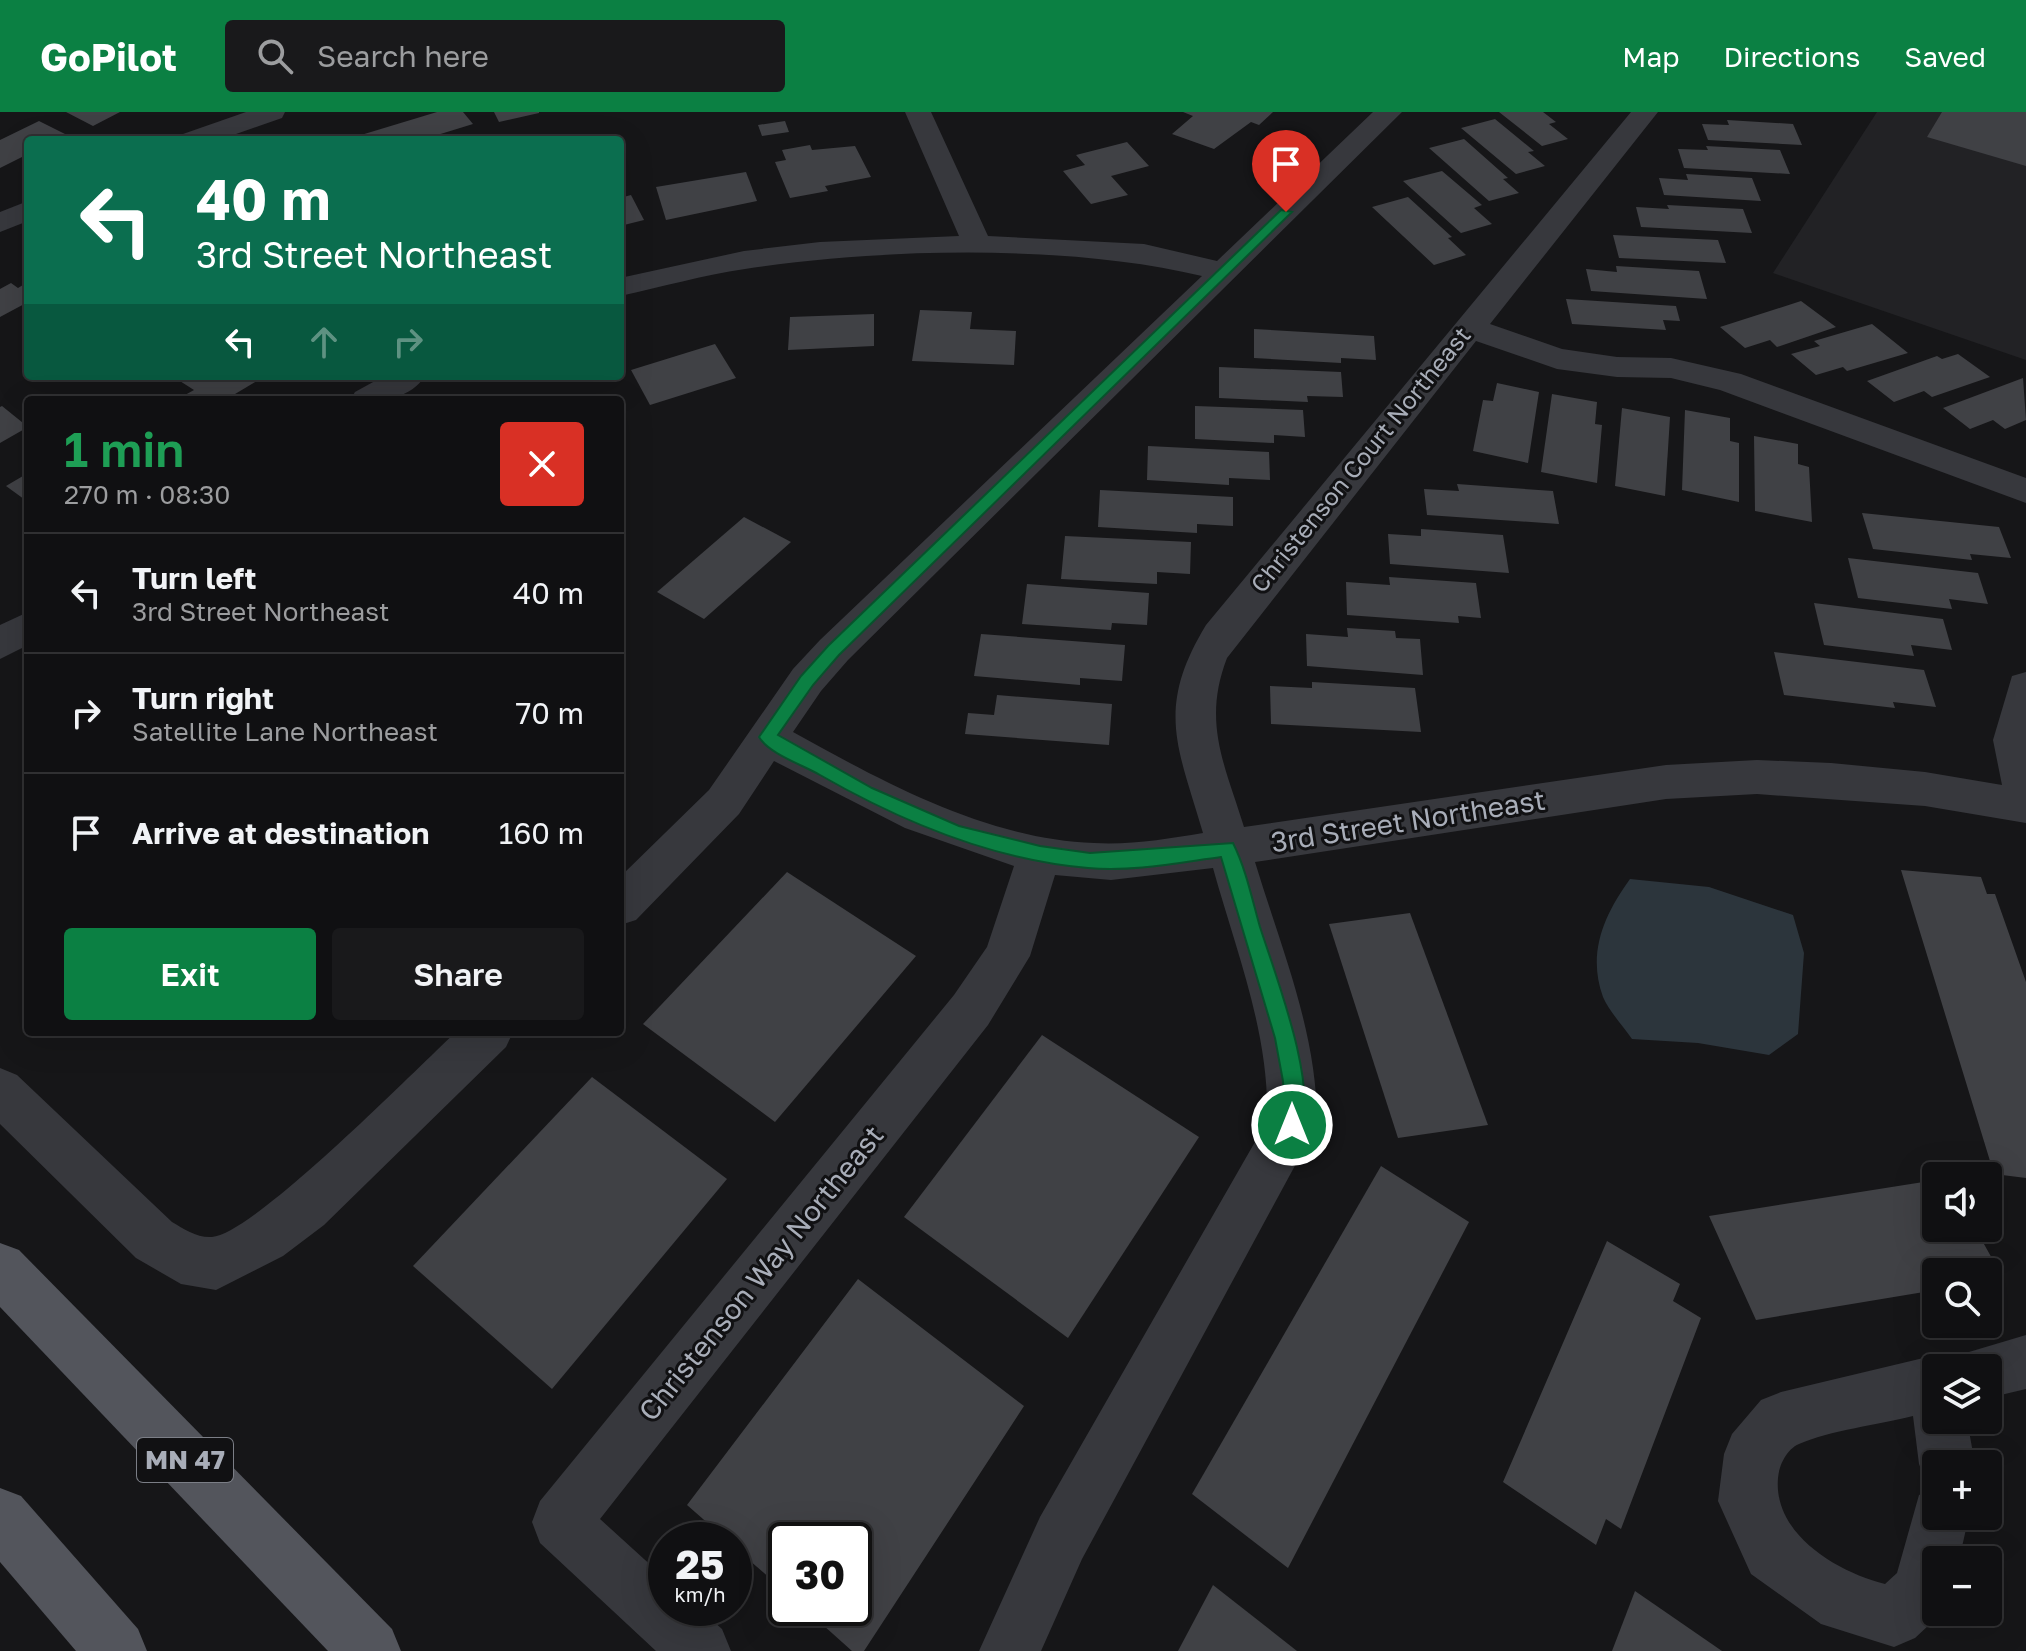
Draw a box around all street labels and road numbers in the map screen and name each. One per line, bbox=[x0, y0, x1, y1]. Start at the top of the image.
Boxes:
street label: Christenson Court Northeast bbox=[1244, 321, 1476, 598]
street label: 3rd Street Northeast bbox=[1268, 783, 1547, 858]
street label: Christenson Way Northeast bbox=[631, 1119, 890, 1427]
road number: MN 47 bbox=[137, 1438, 233, 1482]

